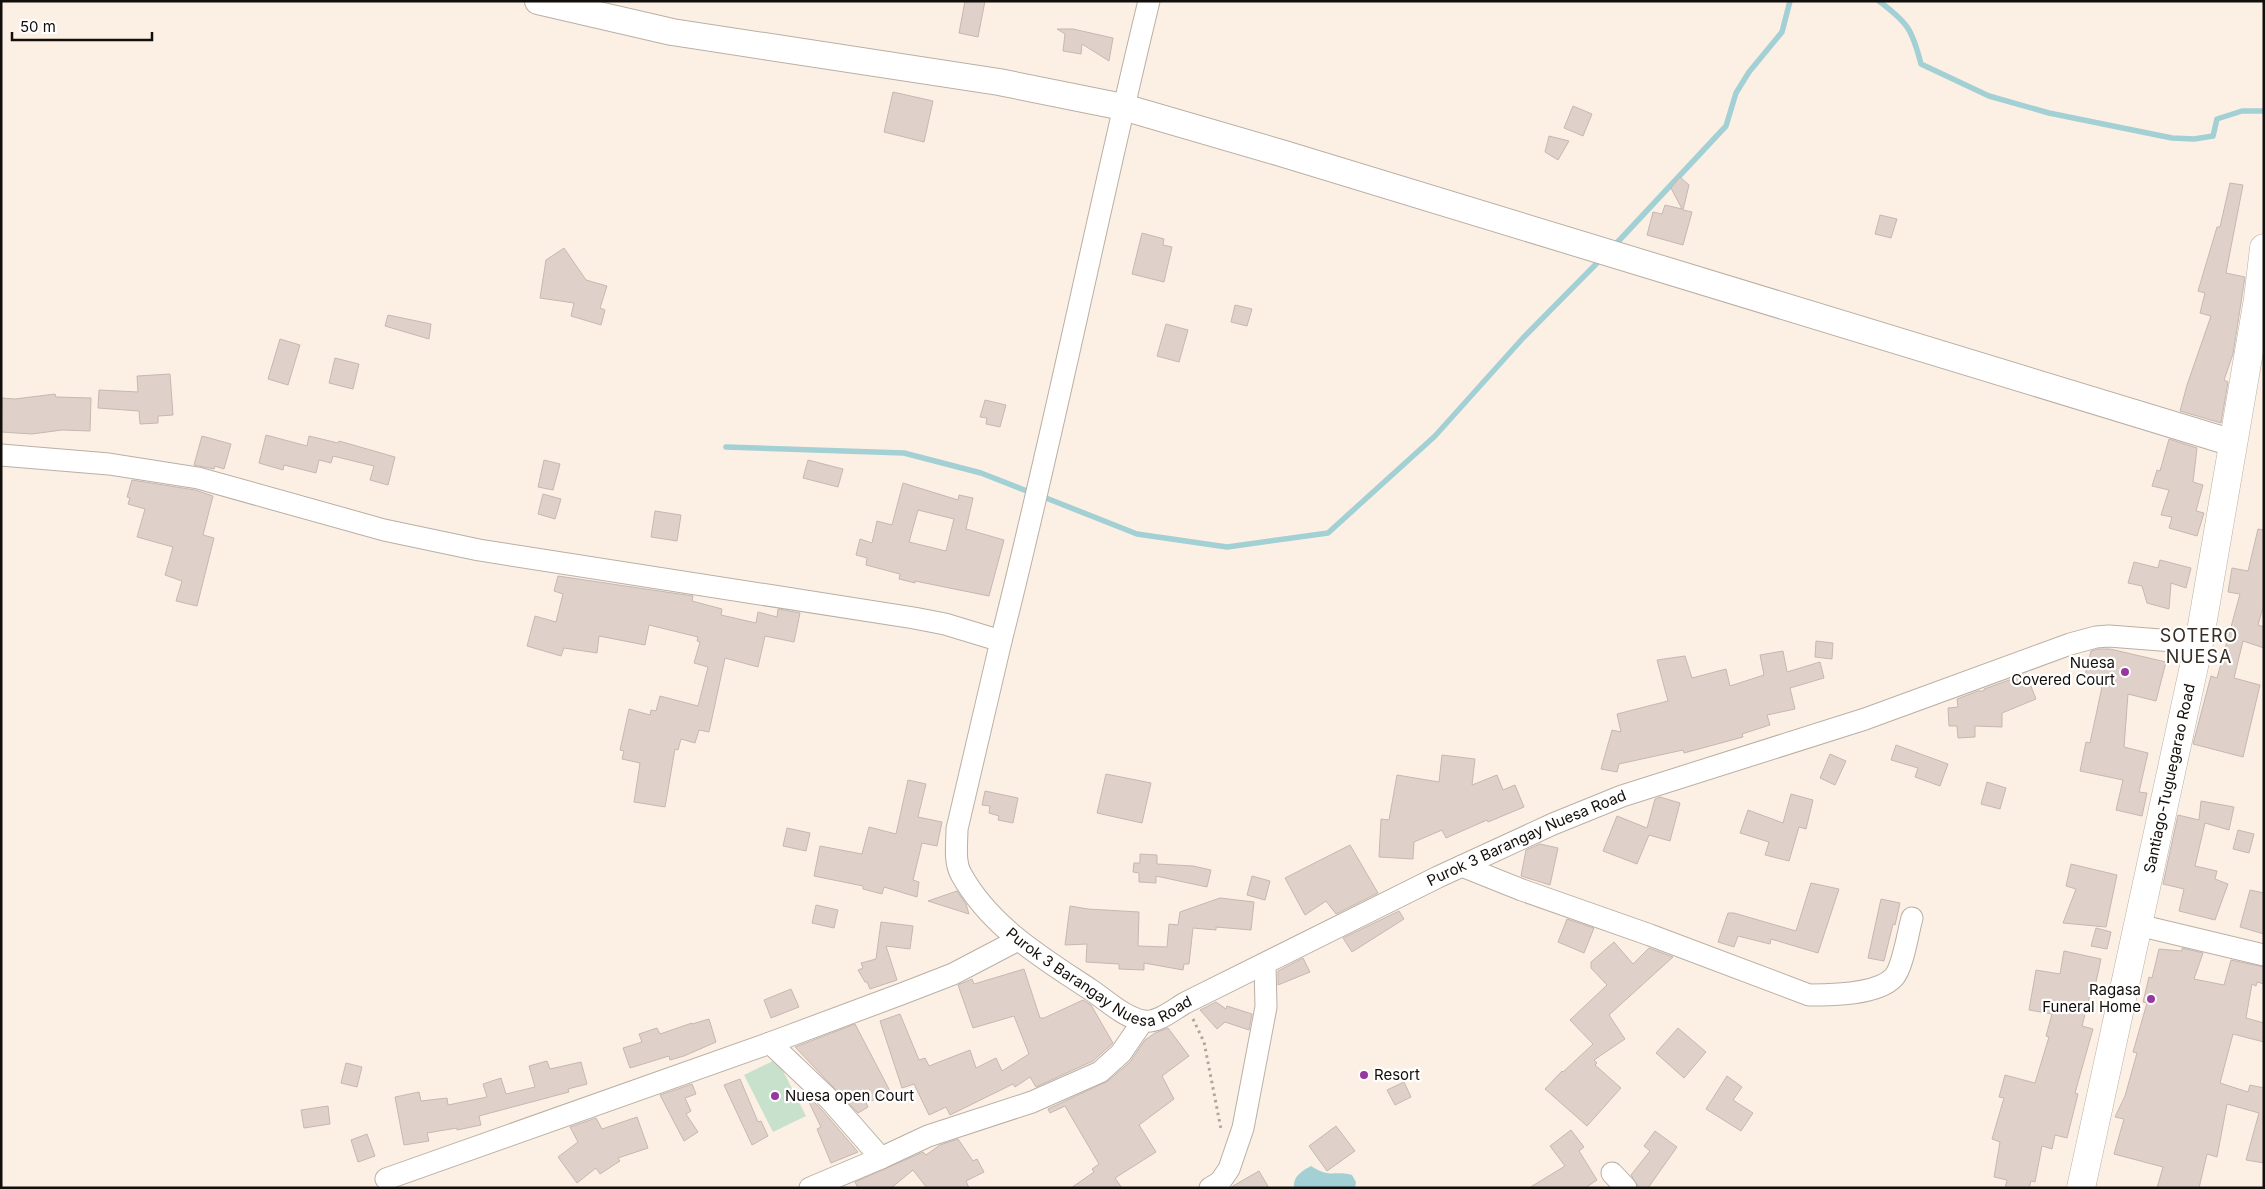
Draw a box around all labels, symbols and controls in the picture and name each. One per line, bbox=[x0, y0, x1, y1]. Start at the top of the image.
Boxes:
scale bar bbox=[12, 10, 152, 42]
text: 50 m bbox=[20, 17, 56, 36]
district label: SOTERO NUESA bbox=[2160, 625, 2238, 667]
place label: Nuesa Covered Court bbox=[2011, 653, 2115, 689]
marker: Nuesa Covered Court bbox=[2119, 666, 2131, 678]
street label: Santiago-Tuguegarao Road bbox=[2139, 682, 2199, 875]
street label: Purok 3 Barangay Nuesa Road bbox=[1424, 785, 1629, 890]
street label: Purok 3 Barangay Nuesa Road bbox=[1002, 923, 1195, 1030]
place label: Ragasa Funeral Home bbox=[2042, 980, 2141, 1016]
marker: Ragasa Funeral Home bbox=[2145, 993, 2157, 1005]
place label: Resort bbox=[1374, 1065, 1420, 1084]
marker: Resort bbox=[1358, 1069, 1370, 1081]
place label: Nuesa open Court bbox=[785, 1086, 914, 1105]
marker: Nuesa open Court bbox=[769, 1090, 781, 1102]

